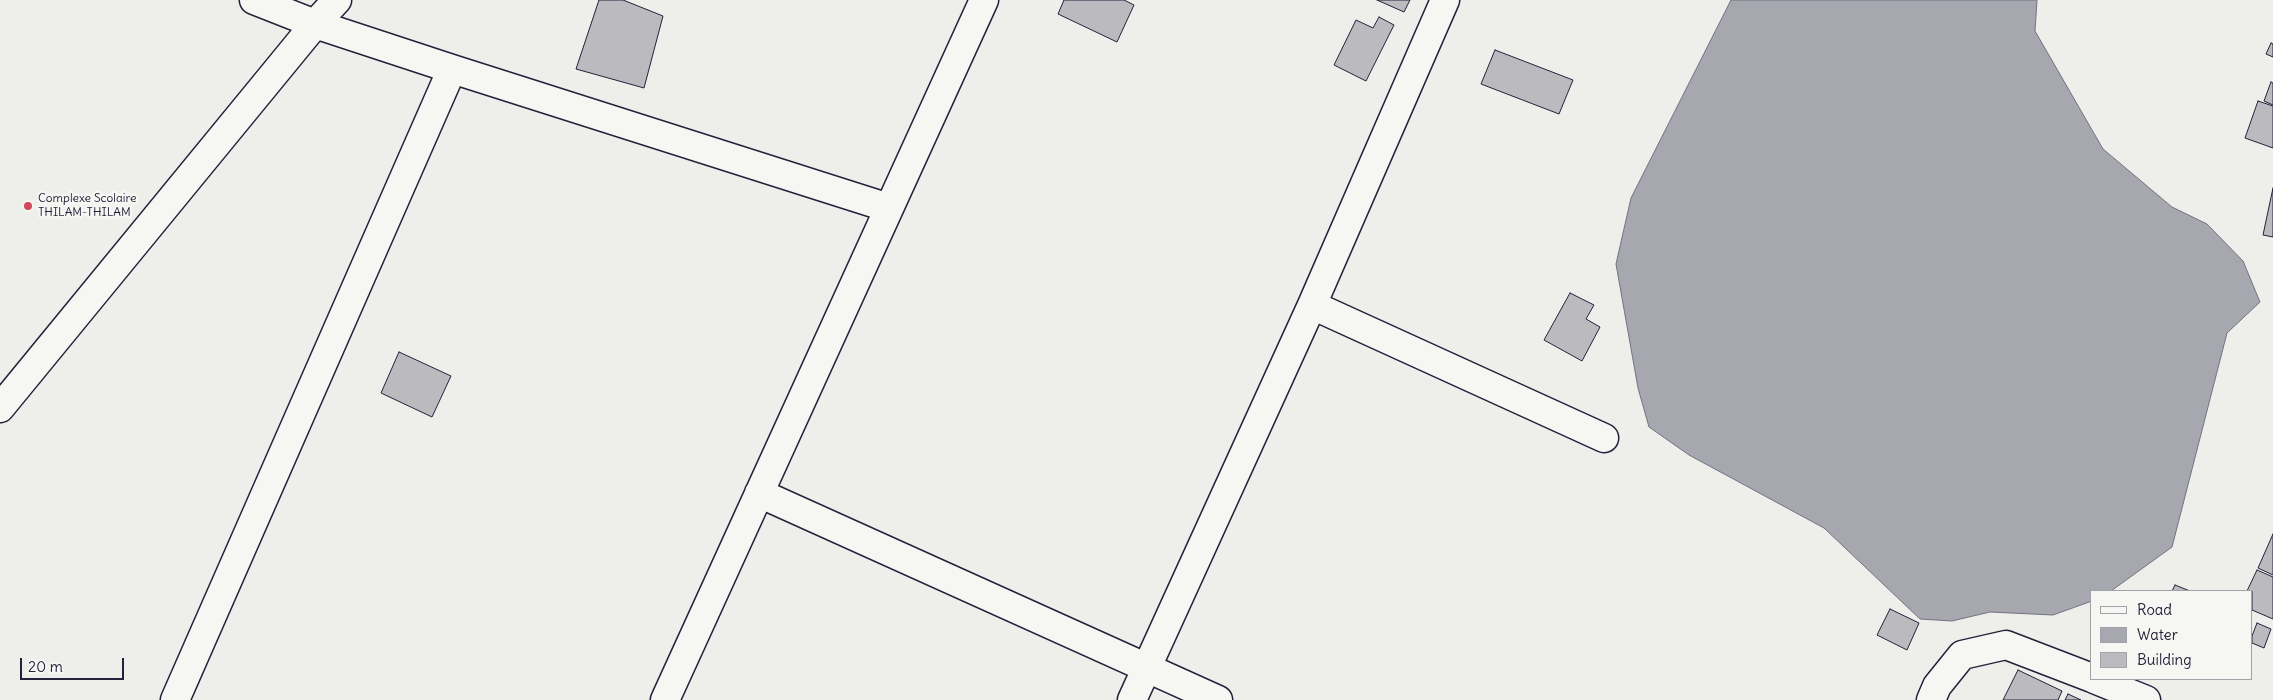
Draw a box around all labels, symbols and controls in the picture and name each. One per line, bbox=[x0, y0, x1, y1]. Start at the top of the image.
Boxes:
place label: Complexe Scolaire THILAM-THILAM bbox=[38, 192, 137, 220]
marker: Complexe Scolaire THILAM-THILAM bbox=[22, 200, 34, 212]
legend bbox=[2090, 590, 2253, 680]
text: Road bbox=[2137, 600, 2172, 619]
text: Water bbox=[2137, 625, 2178, 644]
scale bar bbox=[22, 648, 126, 680]
text: Building bbox=[2137, 650, 2192, 669]
text: 20 m bbox=[28, 657, 63, 676]

